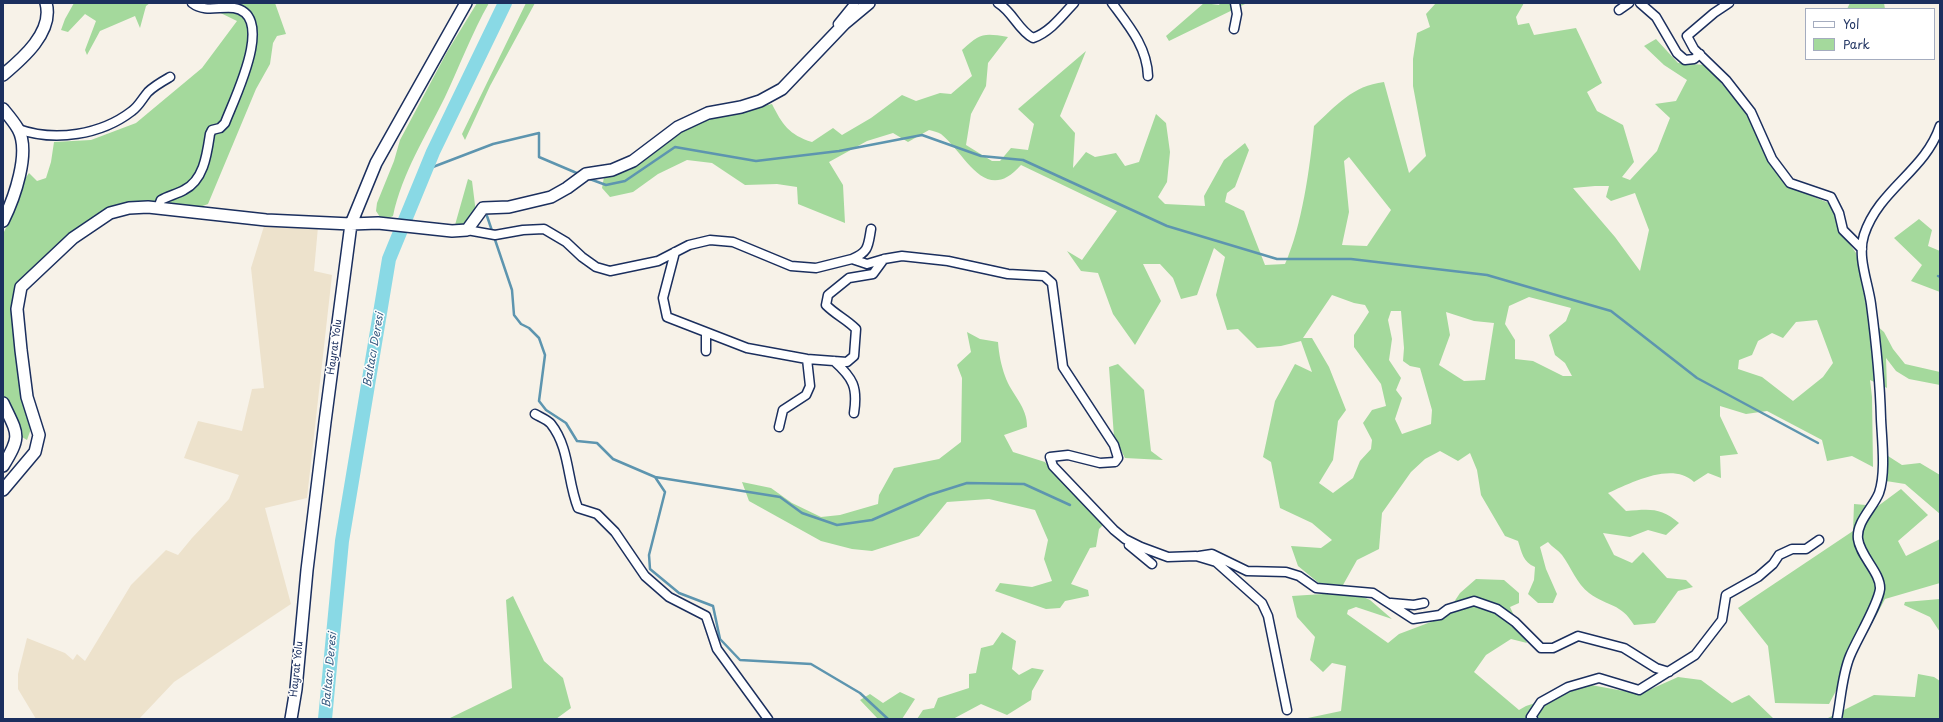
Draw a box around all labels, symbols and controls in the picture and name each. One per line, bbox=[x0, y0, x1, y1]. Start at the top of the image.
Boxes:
legend bbox=[1805, 8, 1935, 60]
text: Yol bbox=[1843, 15, 1859, 33]
text: Park bbox=[1843, 35, 1870, 53]
water label: Baltacı Deresi bbox=[361, 312, 387, 388]
street label: Hayrat Yolu bbox=[325, 318, 345, 376]
water label: Baltacı Deresi bbox=[320, 632, 340, 708]
street label: Hayrat Yolu bbox=[288, 641, 306, 697]

